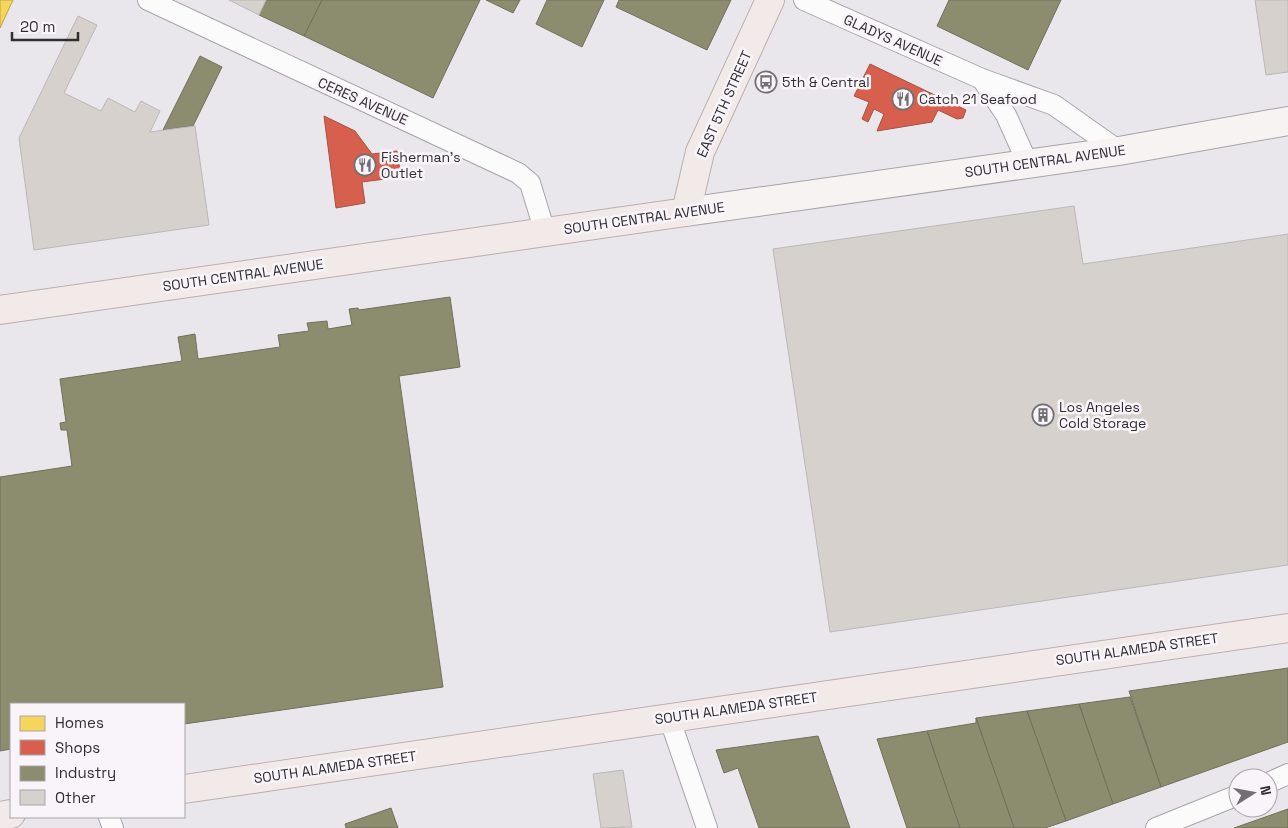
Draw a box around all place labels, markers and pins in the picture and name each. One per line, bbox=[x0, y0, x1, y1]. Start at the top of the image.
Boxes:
bus stop icon: 5th & Central bbox=[754, 70, 778, 94]
place label: 5th & Central bbox=[782, 73, 870, 91]
restaurant icon: Catch 21 Seafood bbox=[891, 87, 915, 111]
place label: Catch 21 Seafood bbox=[919, 90, 1037, 108]
place label: Fisherman's Outlet bbox=[381, 148, 461, 182]
restaurant icon: Fisherman's Outlet bbox=[353, 153, 377, 177]
place label: Los Angeles Cold Storage bbox=[1059, 398, 1146, 432]
building icon: Los Angeles Cold Storage bbox=[1031, 403, 1055, 427]

